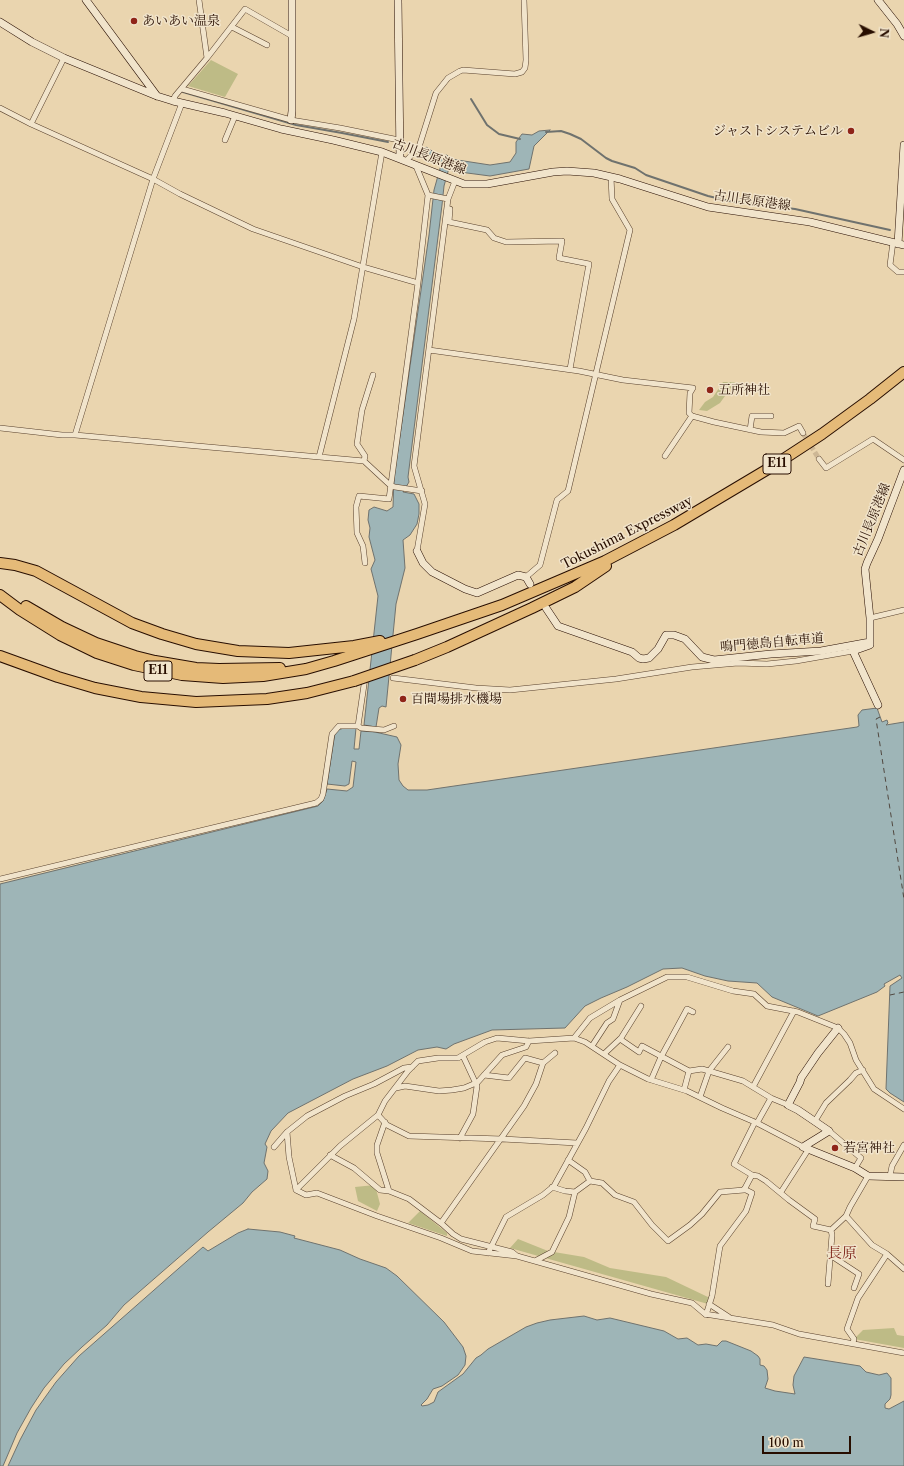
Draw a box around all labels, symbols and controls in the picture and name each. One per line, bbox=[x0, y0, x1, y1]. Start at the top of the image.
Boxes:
north arrow bbox=[852, 12, 892, 52]
place label: あいあい温泉 bbox=[142, 13, 220, 29]
marker: あいあい温泉 bbox=[129, 16, 139, 26]
text: N bbox=[877, 28, 891, 38]
place label: ジャストシステムビル bbox=[713, 123, 843, 139]
marker: ジャストシステムビル bbox=[846, 126, 856, 136]
street label: 古川長原港線 bbox=[390, 136, 468, 178]
street label: 古川長原港線 bbox=[712, 188, 792, 214]
place label: 五所神社 bbox=[718, 382, 770, 398]
marker: 五所神社 bbox=[705, 385, 715, 395]
road number: E11 bbox=[763, 454, 791, 474]
street label: 古川長原港線 bbox=[850, 481, 894, 559]
street label: Tokushima Expressway bbox=[559, 493, 695, 573]
street label: 鳴門徳島自転車道 bbox=[720, 631, 824, 655]
road number: E11 bbox=[144, 661, 172, 681]
place label: 百間場排水機場 bbox=[411, 691, 502, 707]
marker: 百間場排水機場 bbox=[398, 694, 408, 704]
place label: 若宮神社 bbox=[843, 1140, 895, 1156]
marker: 若宮神社 bbox=[830, 1143, 840, 1153]
district label: 長原 bbox=[827, 1245, 857, 1263]
scale bar bbox=[764, 1428, 853, 1454]
text: 100 m bbox=[769, 1435, 804, 1450]

